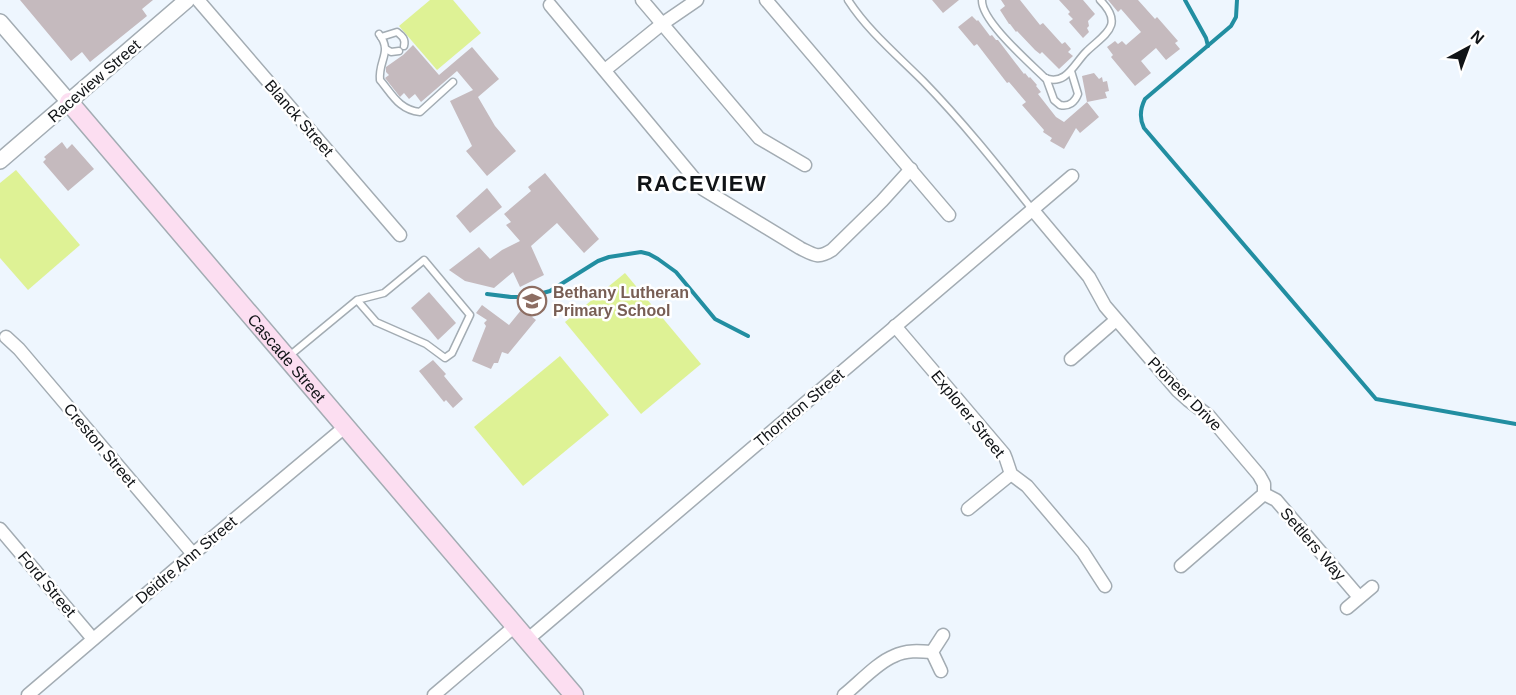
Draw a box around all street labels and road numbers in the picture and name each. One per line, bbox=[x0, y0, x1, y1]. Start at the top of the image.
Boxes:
street label: Raceview Street bbox=[44, 36, 144, 126]
street label: Blanck Street bbox=[261, 77, 337, 160]
street label: Cascade Street bbox=[245, 310, 329, 406]
street label: Pioneer Drive bbox=[1145, 354, 1225, 434]
street label: Thornton Street bbox=[751, 365, 847, 450]
street label: Explorer Street bbox=[928, 367, 1009, 461]
street label: Creston Street bbox=[60, 400, 140, 490]
street label: Settlers Way bbox=[1277, 504, 1349, 584]
street label: Deidre Ann Street bbox=[132, 513, 240, 607]
street label: Ford Street bbox=[15, 548, 80, 621]

